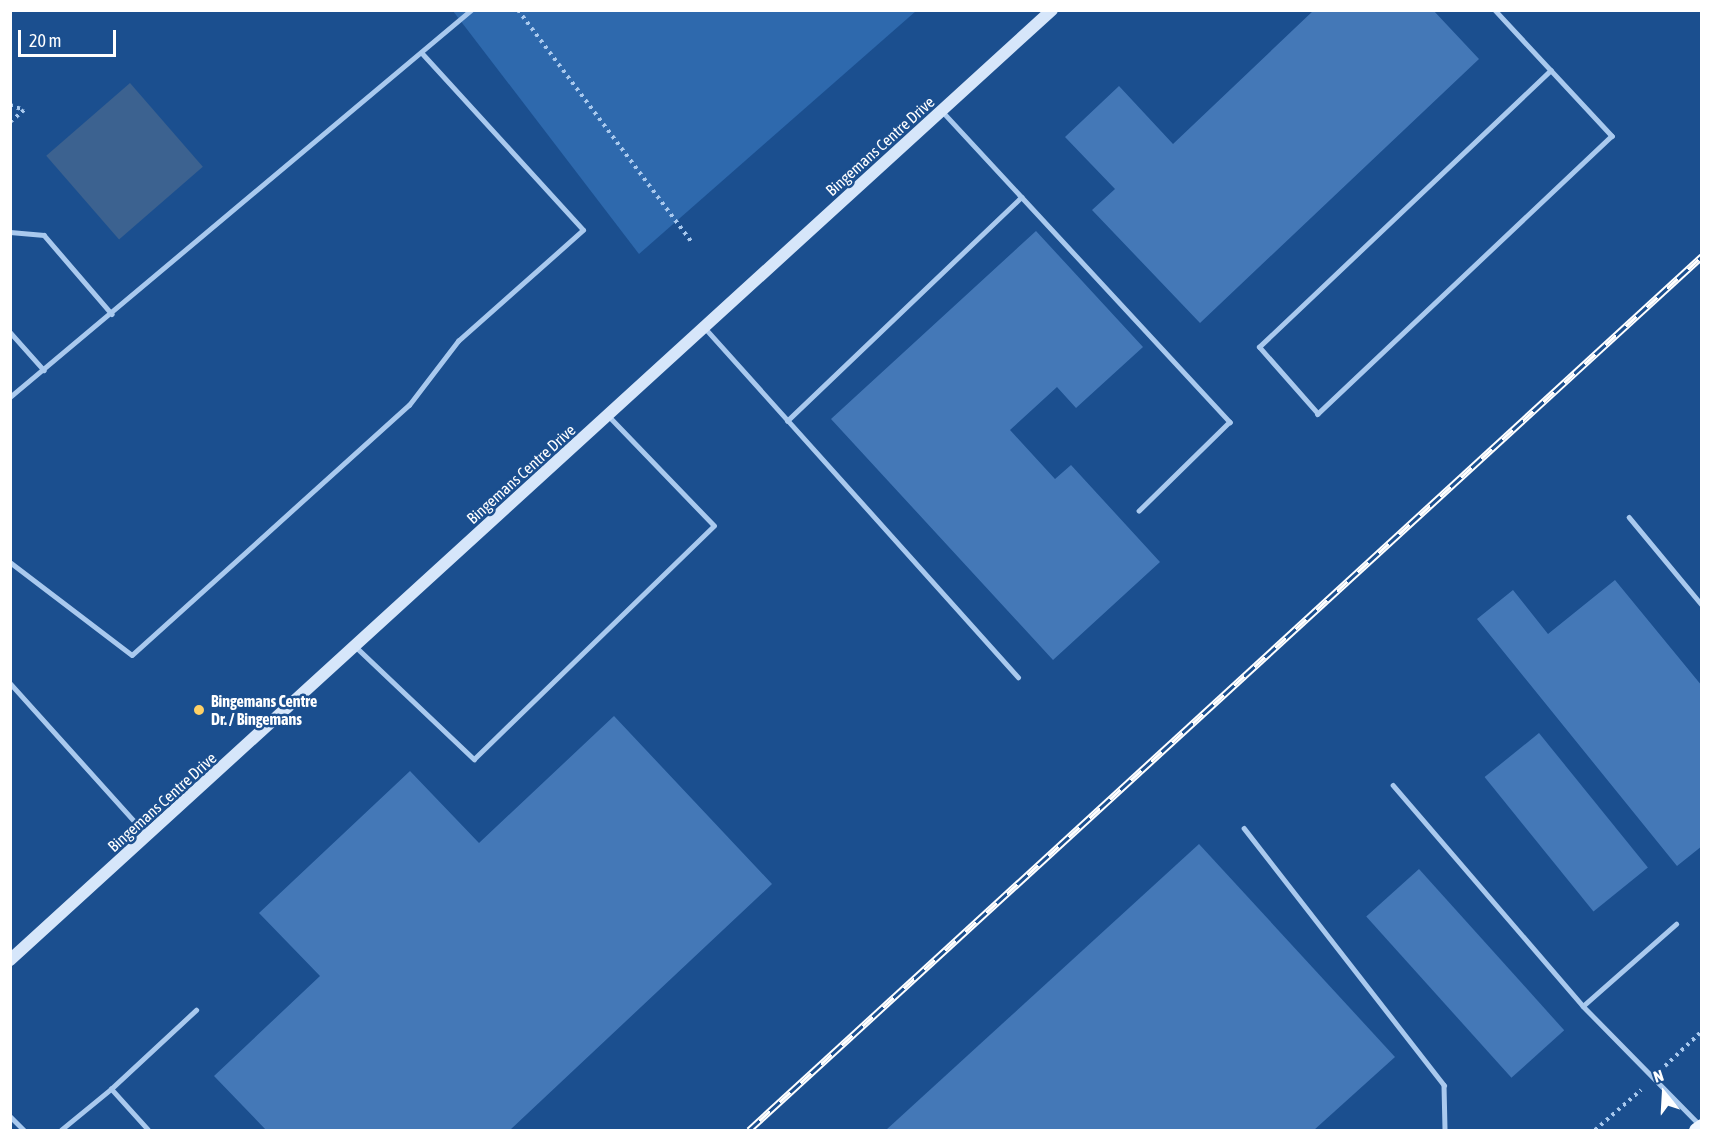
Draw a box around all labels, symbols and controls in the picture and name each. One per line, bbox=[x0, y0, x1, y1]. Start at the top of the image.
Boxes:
scale bar bbox=[21, 18, 118, 56]
text: 20 m bbox=[29, 30, 61, 51]
street label: Bingemans Centre Drive bbox=[822, 92, 938, 200]
street label: Bingemans Centre Drive bbox=[463, 420, 579, 528]
place label: Bingemans Centre Dr. / Bingemans bbox=[211, 691, 317, 729]
marker: Bingemans Centre Dr. / Bingemans bbox=[192, 703, 206, 717]
street label: Bingemans Centre Drive bbox=[104, 748, 220, 856]
north arrow bbox=[1634, 1063, 1694, 1123]
text: N bbox=[1651, 1066, 1666, 1086]

